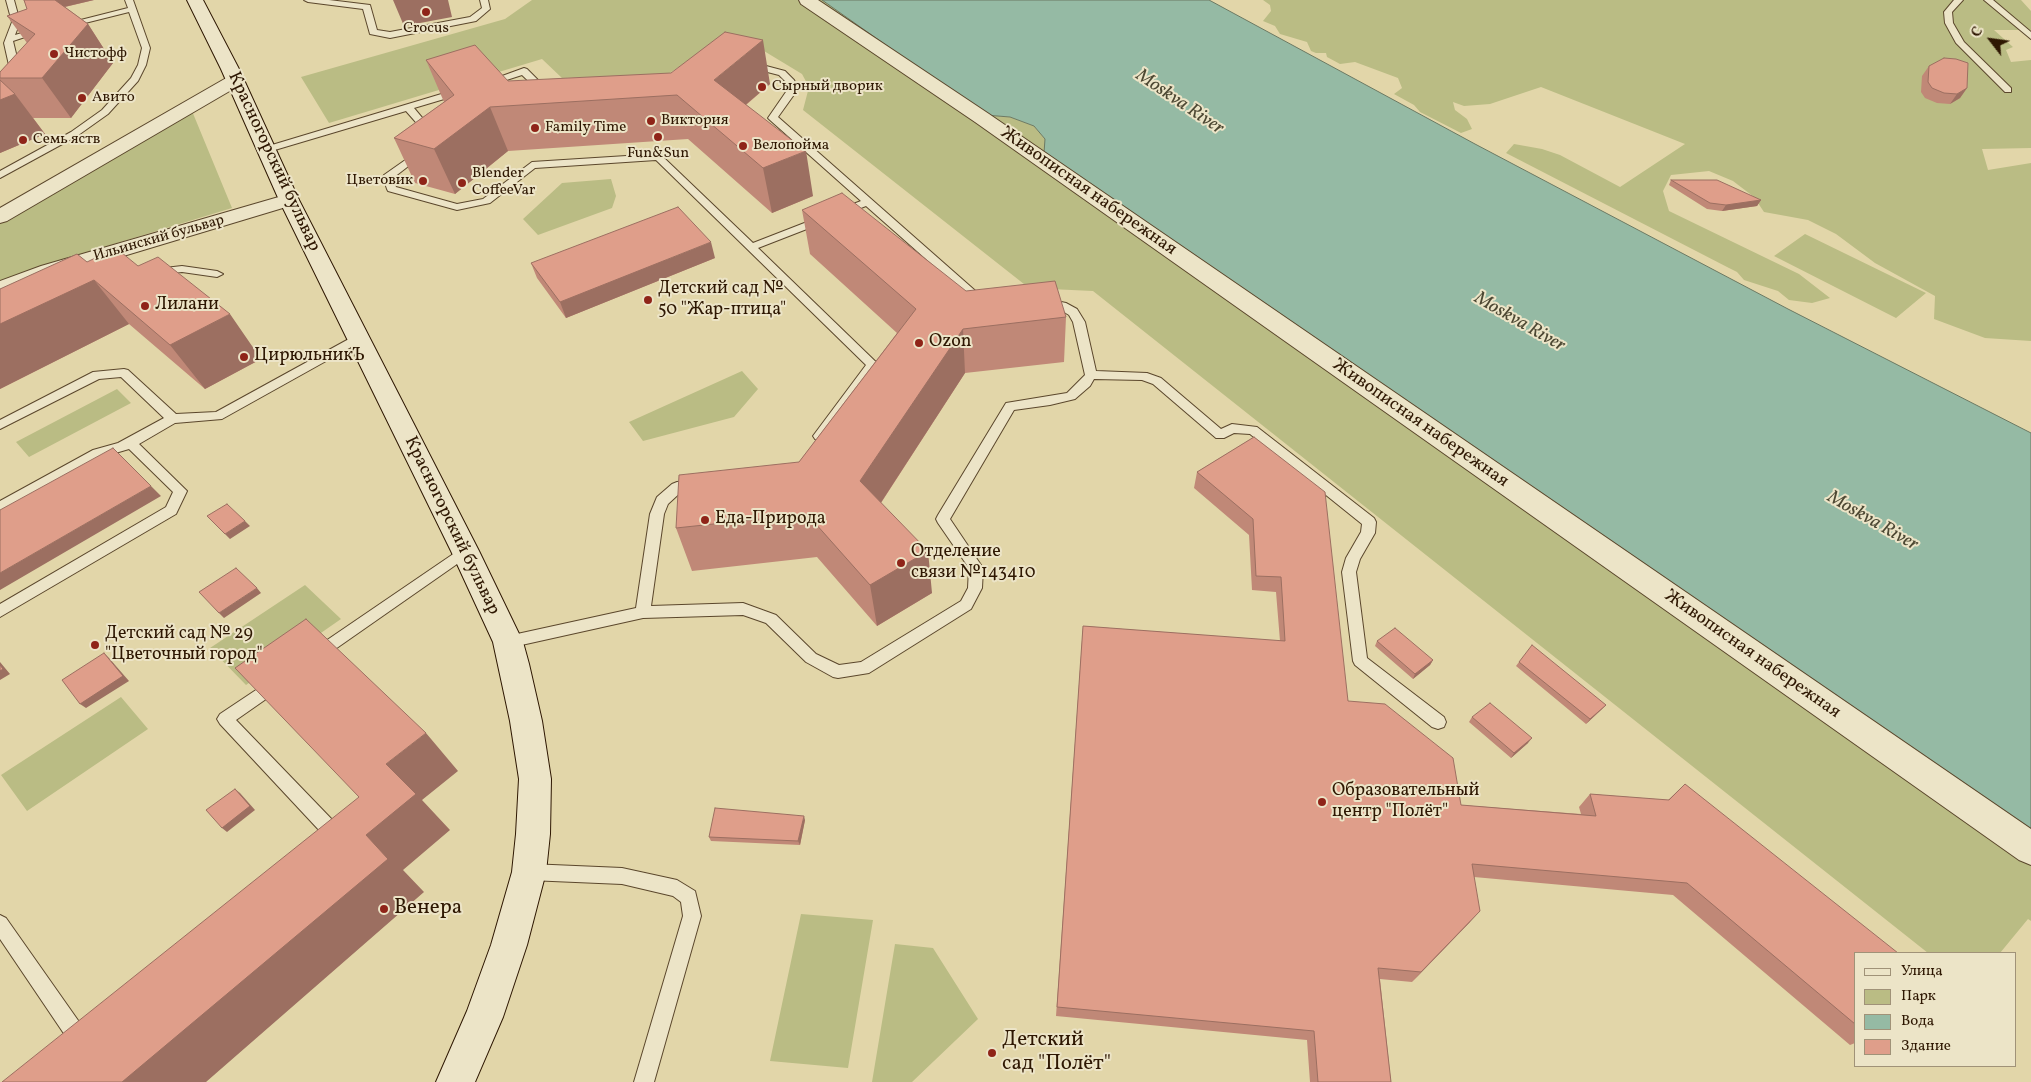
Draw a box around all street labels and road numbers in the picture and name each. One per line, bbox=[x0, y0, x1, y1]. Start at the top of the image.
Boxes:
street label: Красногорский бульвар bbox=[222, 69, 324, 255]
street label: Живописная набережная bbox=[996, 123, 1180, 261]
street label: Ильинский бульвар bbox=[92, 212, 226, 266]
street label: Живописная набережная bbox=[1328, 355, 1512, 493]
street label: Красногорский бульвар bbox=[398, 433, 504, 619]
street label: Живописная набережная bbox=[1660, 586, 1844, 724]

